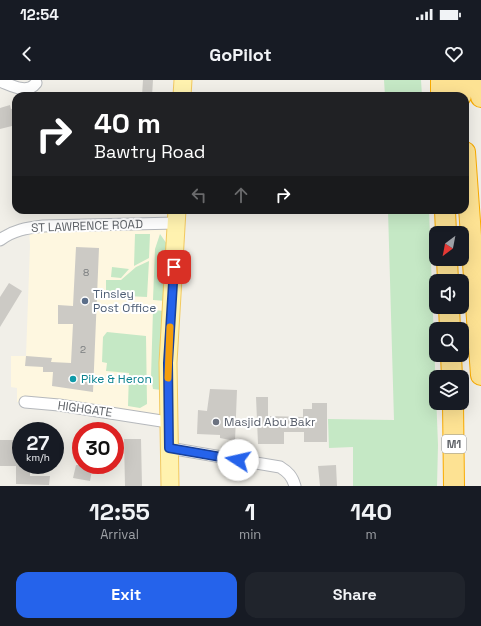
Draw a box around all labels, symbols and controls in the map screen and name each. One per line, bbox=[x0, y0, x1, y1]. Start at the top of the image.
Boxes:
text: 12:54 bbox=[20, 5, 59, 24]
icon: back bbox=[16, 43, 38, 65]
text: GoPilot bbox=[209, 43, 272, 66]
icon: heart bbox=[443, 43, 465, 65]
text: 40 m bbox=[94, 105, 161, 141]
icon: right bbox=[28, 108, 80, 160]
text: Bawtry Road bbox=[94, 140, 205, 163]
icon: left bbox=[188, 184, 210, 206]
icon: ahead bbox=[230, 184, 252, 206]
icon: right bbox=[272, 184, 294, 206]
street label: ST LAWRENCE ROAD bbox=[31, 216, 143, 236]
north arrow bbox=[429, 226, 469, 266]
map controls bbox=[429, 226, 469, 410]
pin bbox=[157, 250, 191, 284]
icon: arrive bbox=[163, 256, 185, 278]
house number: 8 bbox=[83, 266, 89, 279]
button: sound bbox=[429, 274, 469, 314]
place label: Tinsley Post Office bbox=[93, 286, 156, 316]
marker: Tinsley Post Office bbox=[80, 296, 90, 306]
button: search bbox=[429, 322, 469, 362]
house number: 2 bbox=[80, 343, 86, 356]
button: layers bbox=[429, 370, 469, 410]
place label: Pike & Heron bbox=[81, 371, 152, 387]
marker: Pike & Heron bbox=[68, 374, 78, 384]
street label: HIGHGATE bbox=[57, 397, 114, 421]
place label: Masjid Abu Bakr bbox=[224, 414, 316, 430]
marker: Masjid Abu Bakr bbox=[211, 417, 221, 427]
speed limit sign: 30 bbox=[72, 422, 124, 474]
text: 27 bbox=[27, 430, 49, 456]
road number: M1 bbox=[442, 435, 466, 453]
position arrow bbox=[217, 439, 259, 481]
text: km/h bbox=[26, 451, 50, 464]
text: 12:55 bbox=[89, 496, 150, 527]
text: 1 bbox=[245, 496, 256, 527]
text: 140 bbox=[350, 496, 392, 527]
text: Arrival bbox=[100, 526, 139, 543]
text: min bbox=[239, 526, 261, 543]
text: m bbox=[366, 526, 377, 543]
button: Exit bbox=[16, 572, 237, 618]
button: Share bbox=[245, 572, 465, 618]

